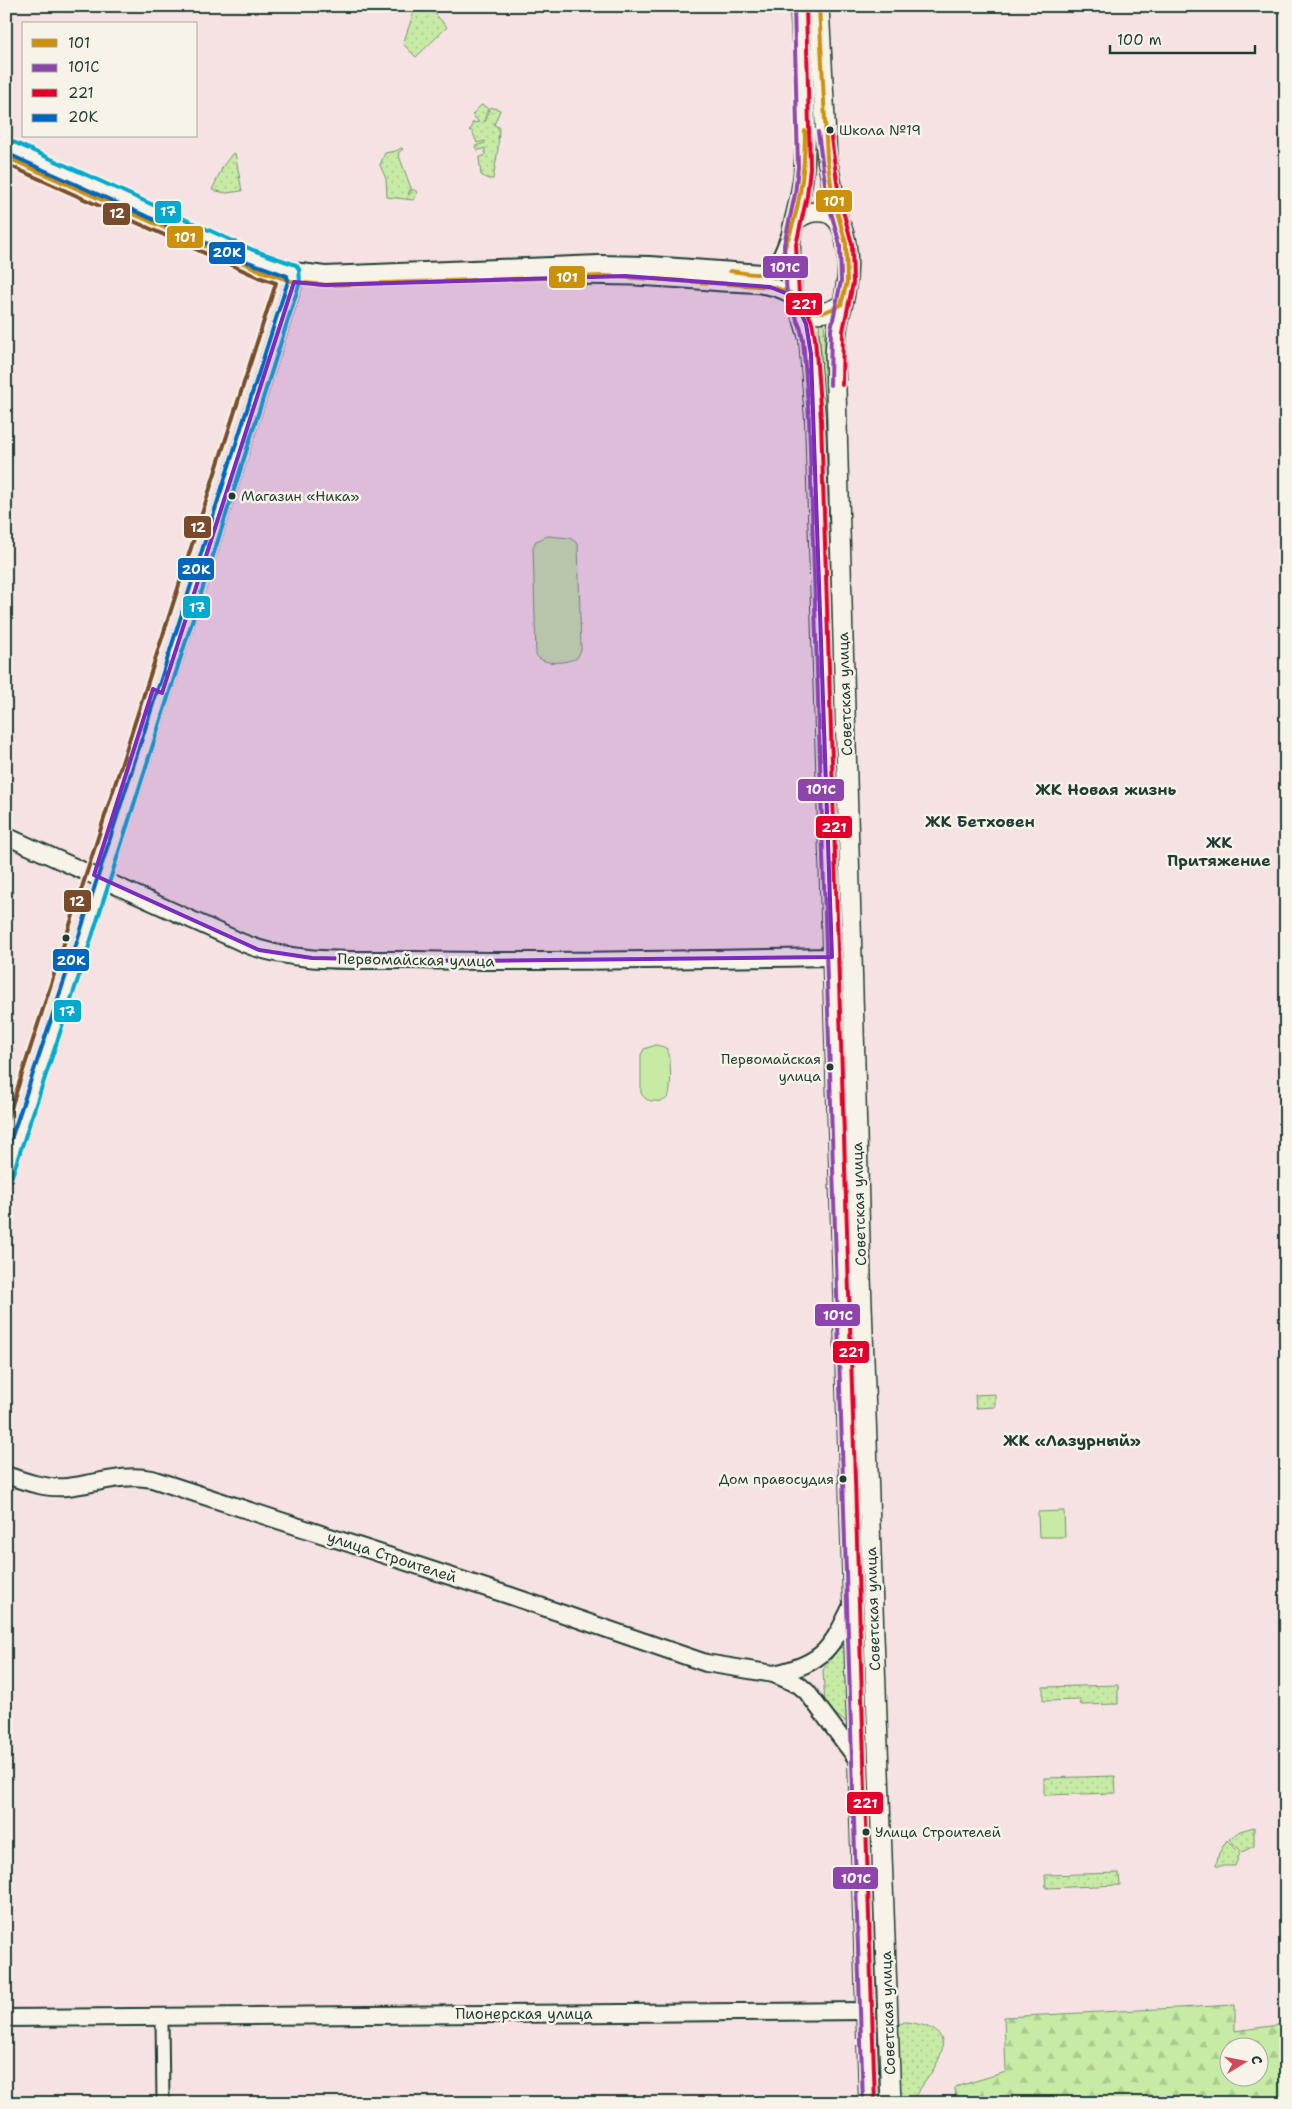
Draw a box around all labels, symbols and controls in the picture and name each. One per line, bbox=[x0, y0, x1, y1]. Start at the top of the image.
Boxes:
legend bbox=[22, 22, 198, 138]
scale bar bbox=[1110, 22, 1254, 54]
text: 100 m bbox=[1117, 30, 1162, 50]
text: 101 bbox=[68, 33, 90, 53]
text: 101С bbox=[68, 57, 99, 77]
text: 221 bbox=[68, 83, 94, 103]
text: 20К bbox=[68, 107, 99, 127]
place label: Школа №19 bbox=[839, 121, 921, 139]
marker: Школа №19 bbox=[825, 125, 835, 135]
line badge: 101 bbox=[815, 189, 853, 213]
text: 101 bbox=[823, 192, 845, 210]
line badge: 17 bbox=[154, 200, 182, 224]
line badge: 12 bbox=[102, 202, 131, 226]
text: 17 bbox=[160, 202, 176, 220]
text: 12 bbox=[109, 204, 125, 222]
line badge: 101 bbox=[166, 225, 204, 249]
text: 101 bbox=[174, 228, 196, 246]
line badge: 20К bbox=[208, 241, 246, 265]
text: 20К bbox=[213, 243, 242, 261]
line badge: 101С bbox=[762, 255, 809, 279]
text: 101С bbox=[770, 258, 800, 276]
line badge: 101 bbox=[548, 265, 586, 289]
text: 101 bbox=[556, 268, 578, 286]
line badge: 221 bbox=[785, 292, 823, 316]
text: 221 bbox=[791, 295, 817, 313]
place label: Магазин «Ника» bbox=[241, 487, 359, 505]
marker: Магазин «Ника» bbox=[227, 491, 237, 501]
line badge: 12 bbox=[183, 515, 212, 539]
text: 12 bbox=[190, 518, 206, 536]
line badge: 20К bbox=[177, 557, 215, 581]
text: 20К bbox=[182, 560, 211, 578]
line badge: 17 bbox=[182, 595, 211, 619]
text: 17 bbox=[189, 598, 205, 616]
street label: Советская улица bbox=[833, 631, 857, 756]
line badge: 101С bbox=[797, 778, 845, 802]
district label: ЖК Новая жизнь bbox=[1036, 779, 1177, 800]
text: 101С bbox=[806, 780, 836, 798]
district label: ЖК Бетховен bbox=[925, 811, 1035, 832]
line badge: 221 bbox=[815, 815, 853, 839]
text: 221 bbox=[821, 818, 847, 836]
district label: ЖК Притяжение bbox=[1167, 832, 1271, 871]
line badge: 12 bbox=[63, 889, 92, 913]
text: 12 bbox=[69, 892, 85, 910]
unlabelled marker bbox=[61, 933, 71, 943]
line badge: 20К bbox=[52, 948, 90, 972]
street label: Первомайская улица bbox=[337, 949, 496, 971]
text: 20К bbox=[57, 951, 86, 969]
line badge: 17 bbox=[53, 999, 82, 1023]
text: 17 bbox=[59, 1002, 75, 1020]
place label: Первомайская улица bbox=[721, 1050, 821, 1085]
marker: Первомайская улица bbox=[825, 1062, 835, 1072]
street label: Советская улица bbox=[847, 1141, 871, 1266]
line badge: 101С bbox=[814, 1303, 861, 1327]
text: 101С bbox=[823, 1306, 853, 1324]
line badge: 221 bbox=[832, 1340, 870, 1364]
text: 221 bbox=[838, 1343, 864, 1361]
district label: ЖК «Лазурный» bbox=[1003, 1430, 1141, 1451]
place label: Дом правосудия bbox=[719, 1470, 834, 1488]
marker: Дом правосудия bbox=[838, 1474, 848, 1484]
street label: улица Строителей bbox=[325, 1527, 459, 1587]
street label: Советская улица bbox=[861, 1546, 885, 1671]
line badge: 221 bbox=[846, 1791, 884, 1815]
text: 221 bbox=[852, 1794, 878, 1812]
place label: Улица Строителей bbox=[875, 1823, 1001, 1841]
marker: Улица Строителей bbox=[861, 1827, 871, 1837]
line badge: 101С bbox=[832, 1866, 879, 1890]
text: 101С bbox=[841, 1869, 871, 1887]
street label: Советская улица bbox=[876, 1950, 900, 2075]
street label: Пионерская улица bbox=[455, 2004, 593, 2024]
north arrow bbox=[1220, 2036, 1270, 2086]
text: С bbox=[1247, 2054, 1266, 2066]

